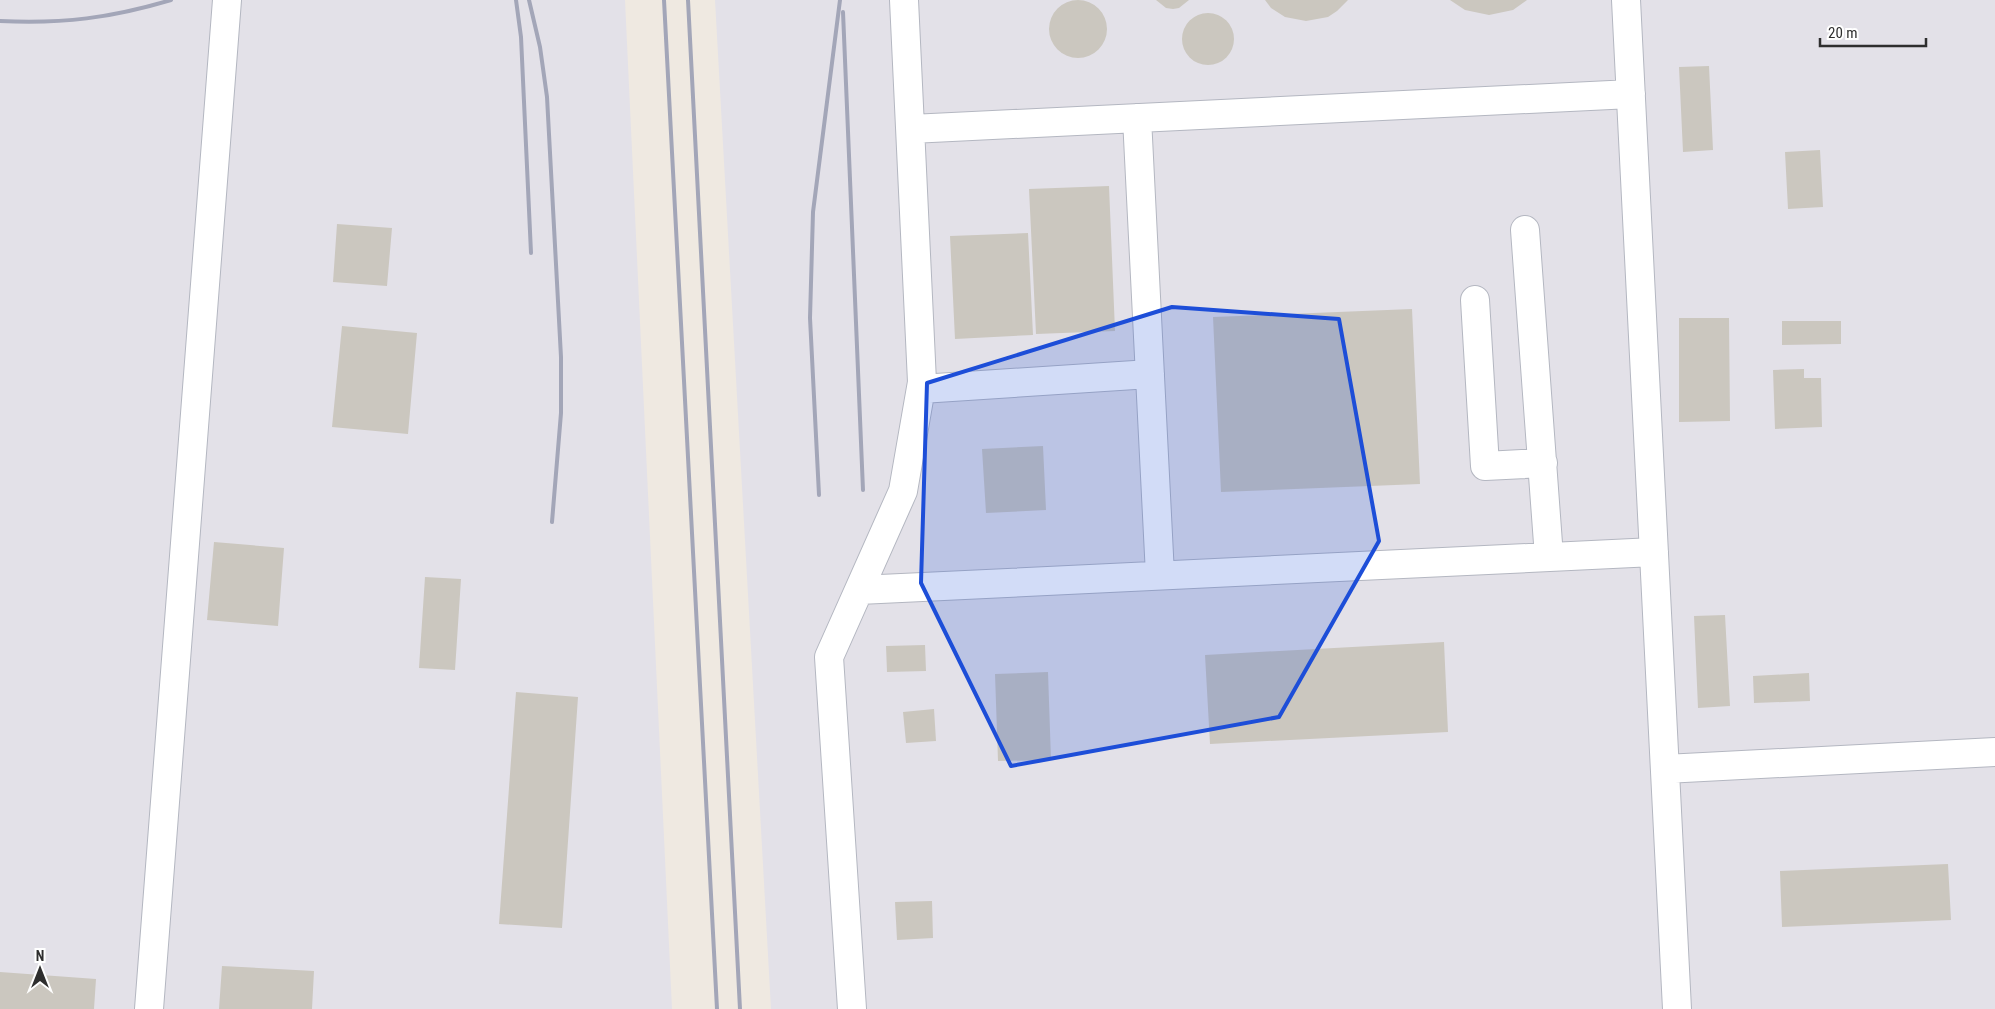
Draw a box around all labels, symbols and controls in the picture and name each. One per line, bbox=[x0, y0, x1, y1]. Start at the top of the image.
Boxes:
scale bar bbox=[1820, 15, 1926, 47]
text: 20 m bbox=[1828, 24, 1858, 42]
north arrow bbox=[15, 944, 65, 994]
text: N bbox=[36, 948, 44, 964]

